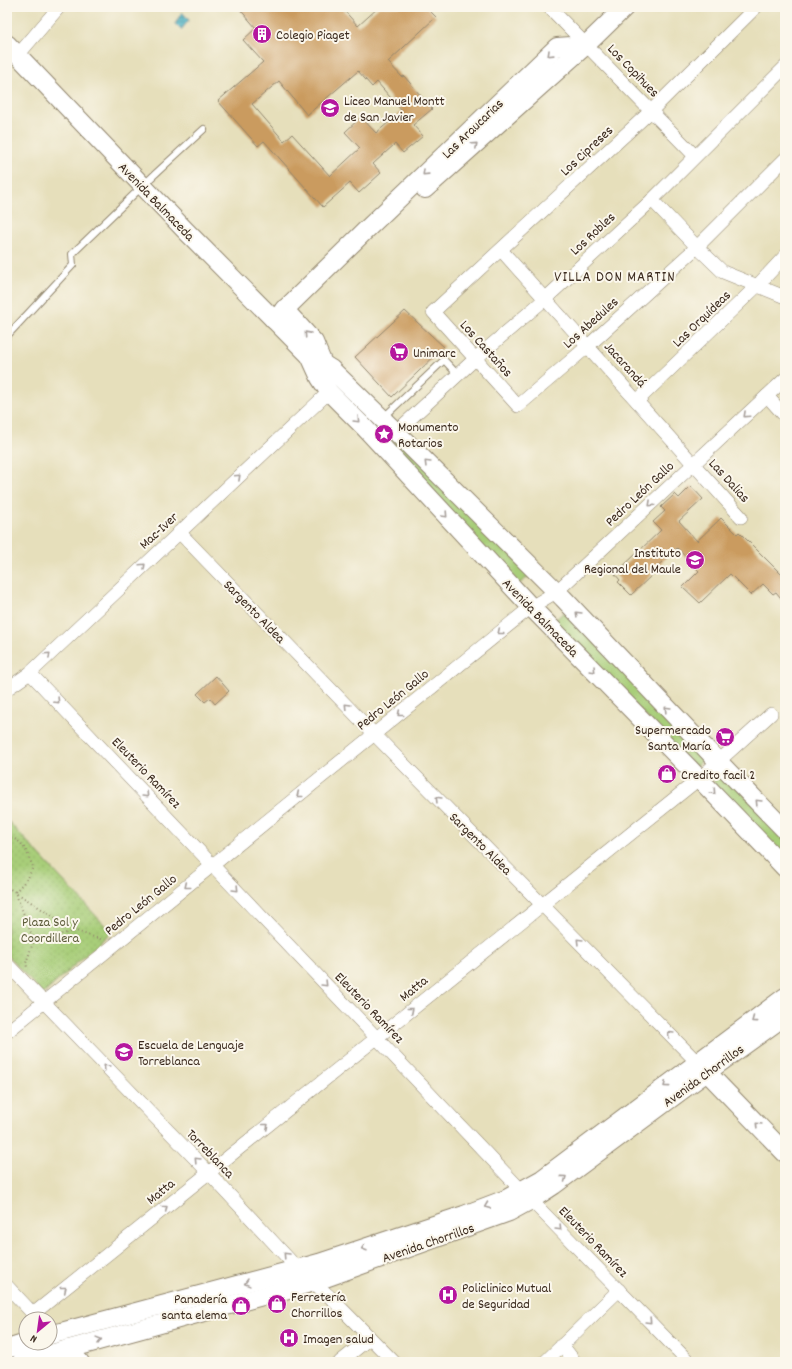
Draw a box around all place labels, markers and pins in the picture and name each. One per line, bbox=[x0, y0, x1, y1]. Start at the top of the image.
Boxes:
building icon: Colegio Piaget bbox=[251, 23, 273, 45]
place label: Colegio Piaget bbox=[276, 26, 350, 46]
place label: Liceo Manuel Montt de San Javier bbox=[344, 92, 445, 128]
school or university icon: Liceo Manuel Montt de San Javier bbox=[319, 97, 341, 119]
supermarket icon: Unimarc bbox=[388, 341, 410, 363]
place label: Unimarc bbox=[413, 344, 456, 364]
place label: Monumento Rotarios bbox=[398, 418, 459, 454]
place icon: Monumento Rotarios bbox=[373, 423, 395, 445]
place label: Instituto Regional del Maule bbox=[584, 544, 681, 580]
school or university icon: Instituto Regional del Maule bbox=[684, 549, 706, 571]
place label: Supermercado Santa María bbox=[635, 721, 711, 757]
supermarket icon: Supermercado Santa María bbox=[714, 726, 736, 748]
shop icon: Credito facil 2 bbox=[656, 763, 678, 785]
place label: Credito facil 2 bbox=[681, 766, 755, 786]
place label: Escuela de Lenguaje Torreblanca bbox=[138, 1036, 244, 1072]
school or university icon: Escuela de Lenguaje Torreblanca bbox=[113, 1041, 135, 1063]
place label: Policlinico Mutual de Seguridad bbox=[462, 1279, 552, 1315]
hospital icon: Policlinico Mutual de Seguridad bbox=[437, 1284, 459, 1306]
place label: Ferretería Chorrillos bbox=[291, 1288, 346, 1324]
place label: Panadería santa elema bbox=[161, 1290, 227, 1326]
shop icon: Ferretería Chorrillos bbox=[266, 1293, 288, 1315]
shop icon: Panadería santa elema bbox=[230, 1295, 252, 1317]
hospital icon: Imagen salud bbox=[278, 1327, 300, 1349]
place label: Imagen salud bbox=[303, 1330, 374, 1350]

